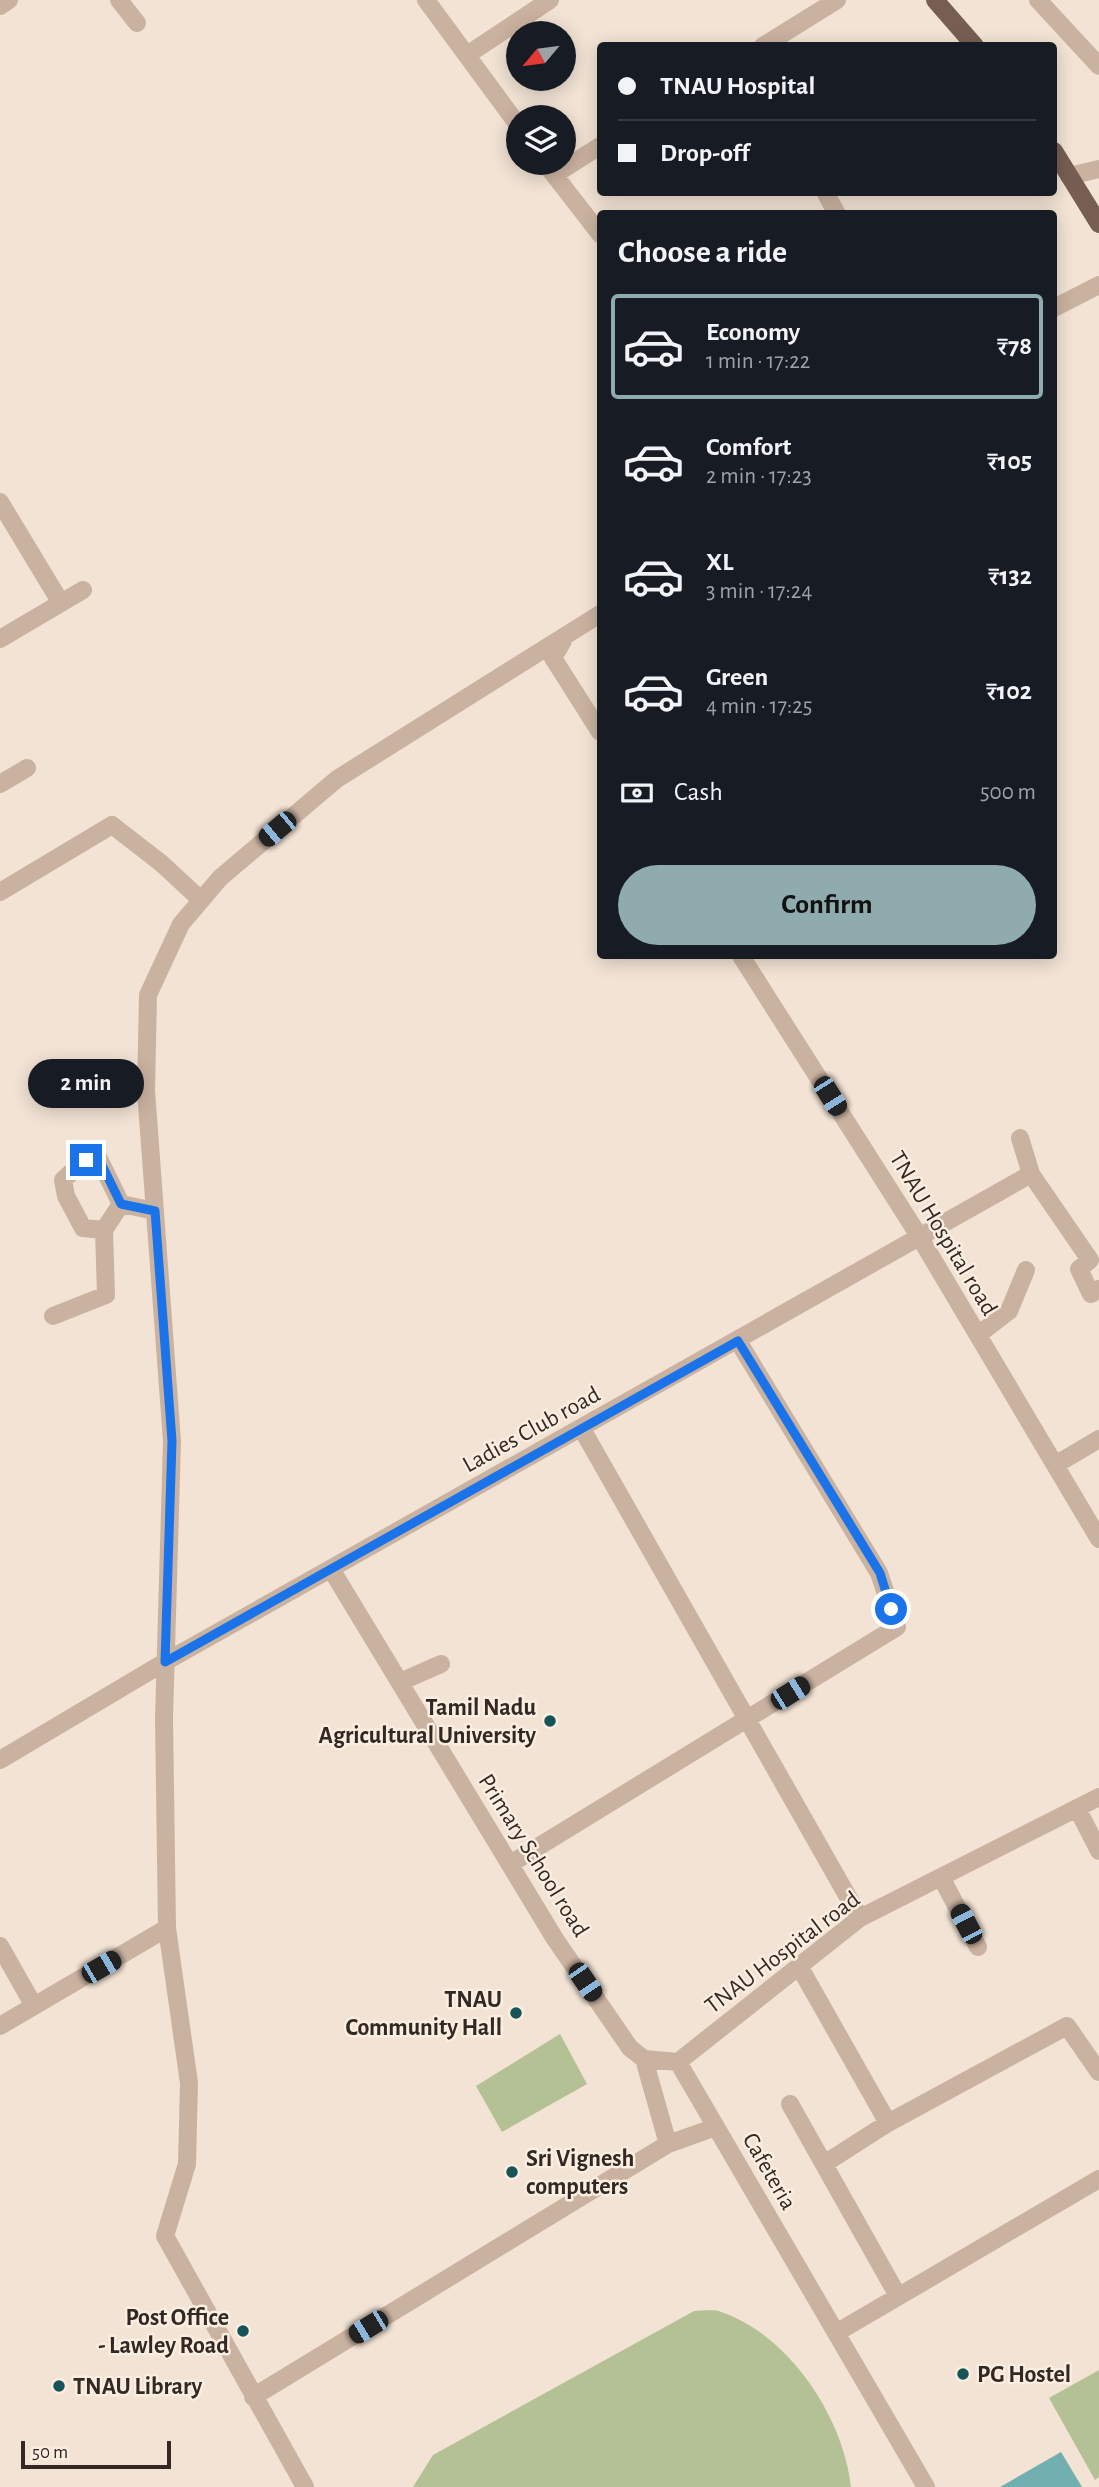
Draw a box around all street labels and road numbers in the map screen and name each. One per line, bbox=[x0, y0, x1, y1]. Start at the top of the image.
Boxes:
street label: TNAU Hospital road bbox=[885, 1147, 1002, 1320]
street label: Ladies Club road bbox=[459, 1382, 604, 1477]
street label: Primary School road bbox=[473, 1770, 593, 1941]
street label: TNAU Hospital road bbox=[701, 1887, 864, 2019]
street label: Cafeteria bbox=[738, 2129, 801, 2214]

